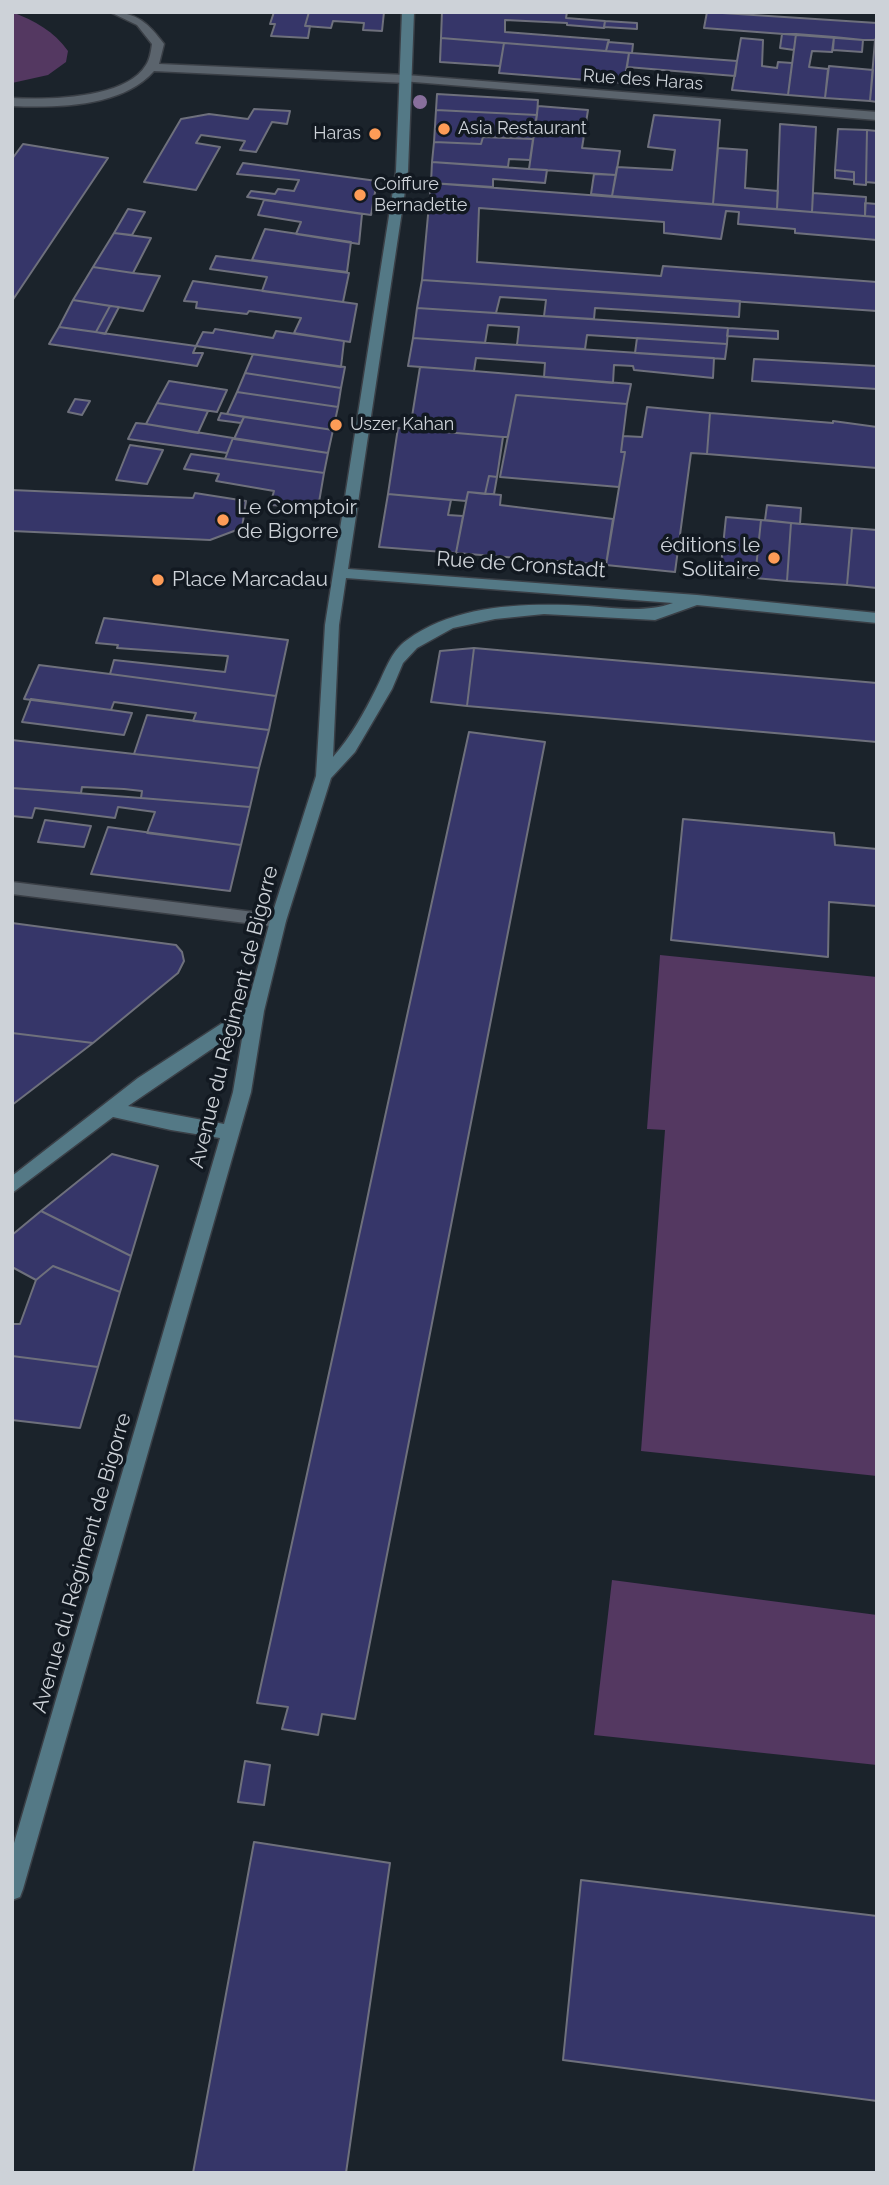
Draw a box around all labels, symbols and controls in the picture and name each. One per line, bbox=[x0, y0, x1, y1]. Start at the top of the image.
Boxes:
street label: Rue des Haras bbox=[582, 65, 704, 95]
place label: Asia Restaurant bbox=[458, 118, 587, 140]
marker: Asia Restaurant bbox=[436, 121, 452, 137]
place label: Haras bbox=[313, 123, 361, 145]
marker: Haras bbox=[367, 126, 383, 142]
place label: Coiffure Bernadette bbox=[374, 174, 467, 216]
marker: Coiffure Bernadette bbox=[352, 187, 368, 203]
place label: Uszer Kahan bbox=[350, 414, 454, 436]
marker: Uszer Kahan bbox=[328, 417, 344, 433]
place label: Le Comptoir de Bigorre bbox=[237, 495, 357, 545]
marker: Le Comptoir de Bigorre bbox=[215, 512, 231, 528]
place label: éditions le Solitaire bbox=[660, 533, 760, 583]
street label: Rue de Cronstadt bbox=[436, 547, 606, 583]
marker: éditions le Solitaire bbox=[766, 550, 782, 566]
place label: Place Marcadau bbox=[172, 567, 328, 593]
marker: Place Marcadau bbox=[150, 572, 166, 588]
street label: Avenue du Régiment de Bigorre bbox=[184, 863, 284, 1171]
street label: Avenue du Régiment de Bigorre bbox=[27, 1410, 137, 1716]

